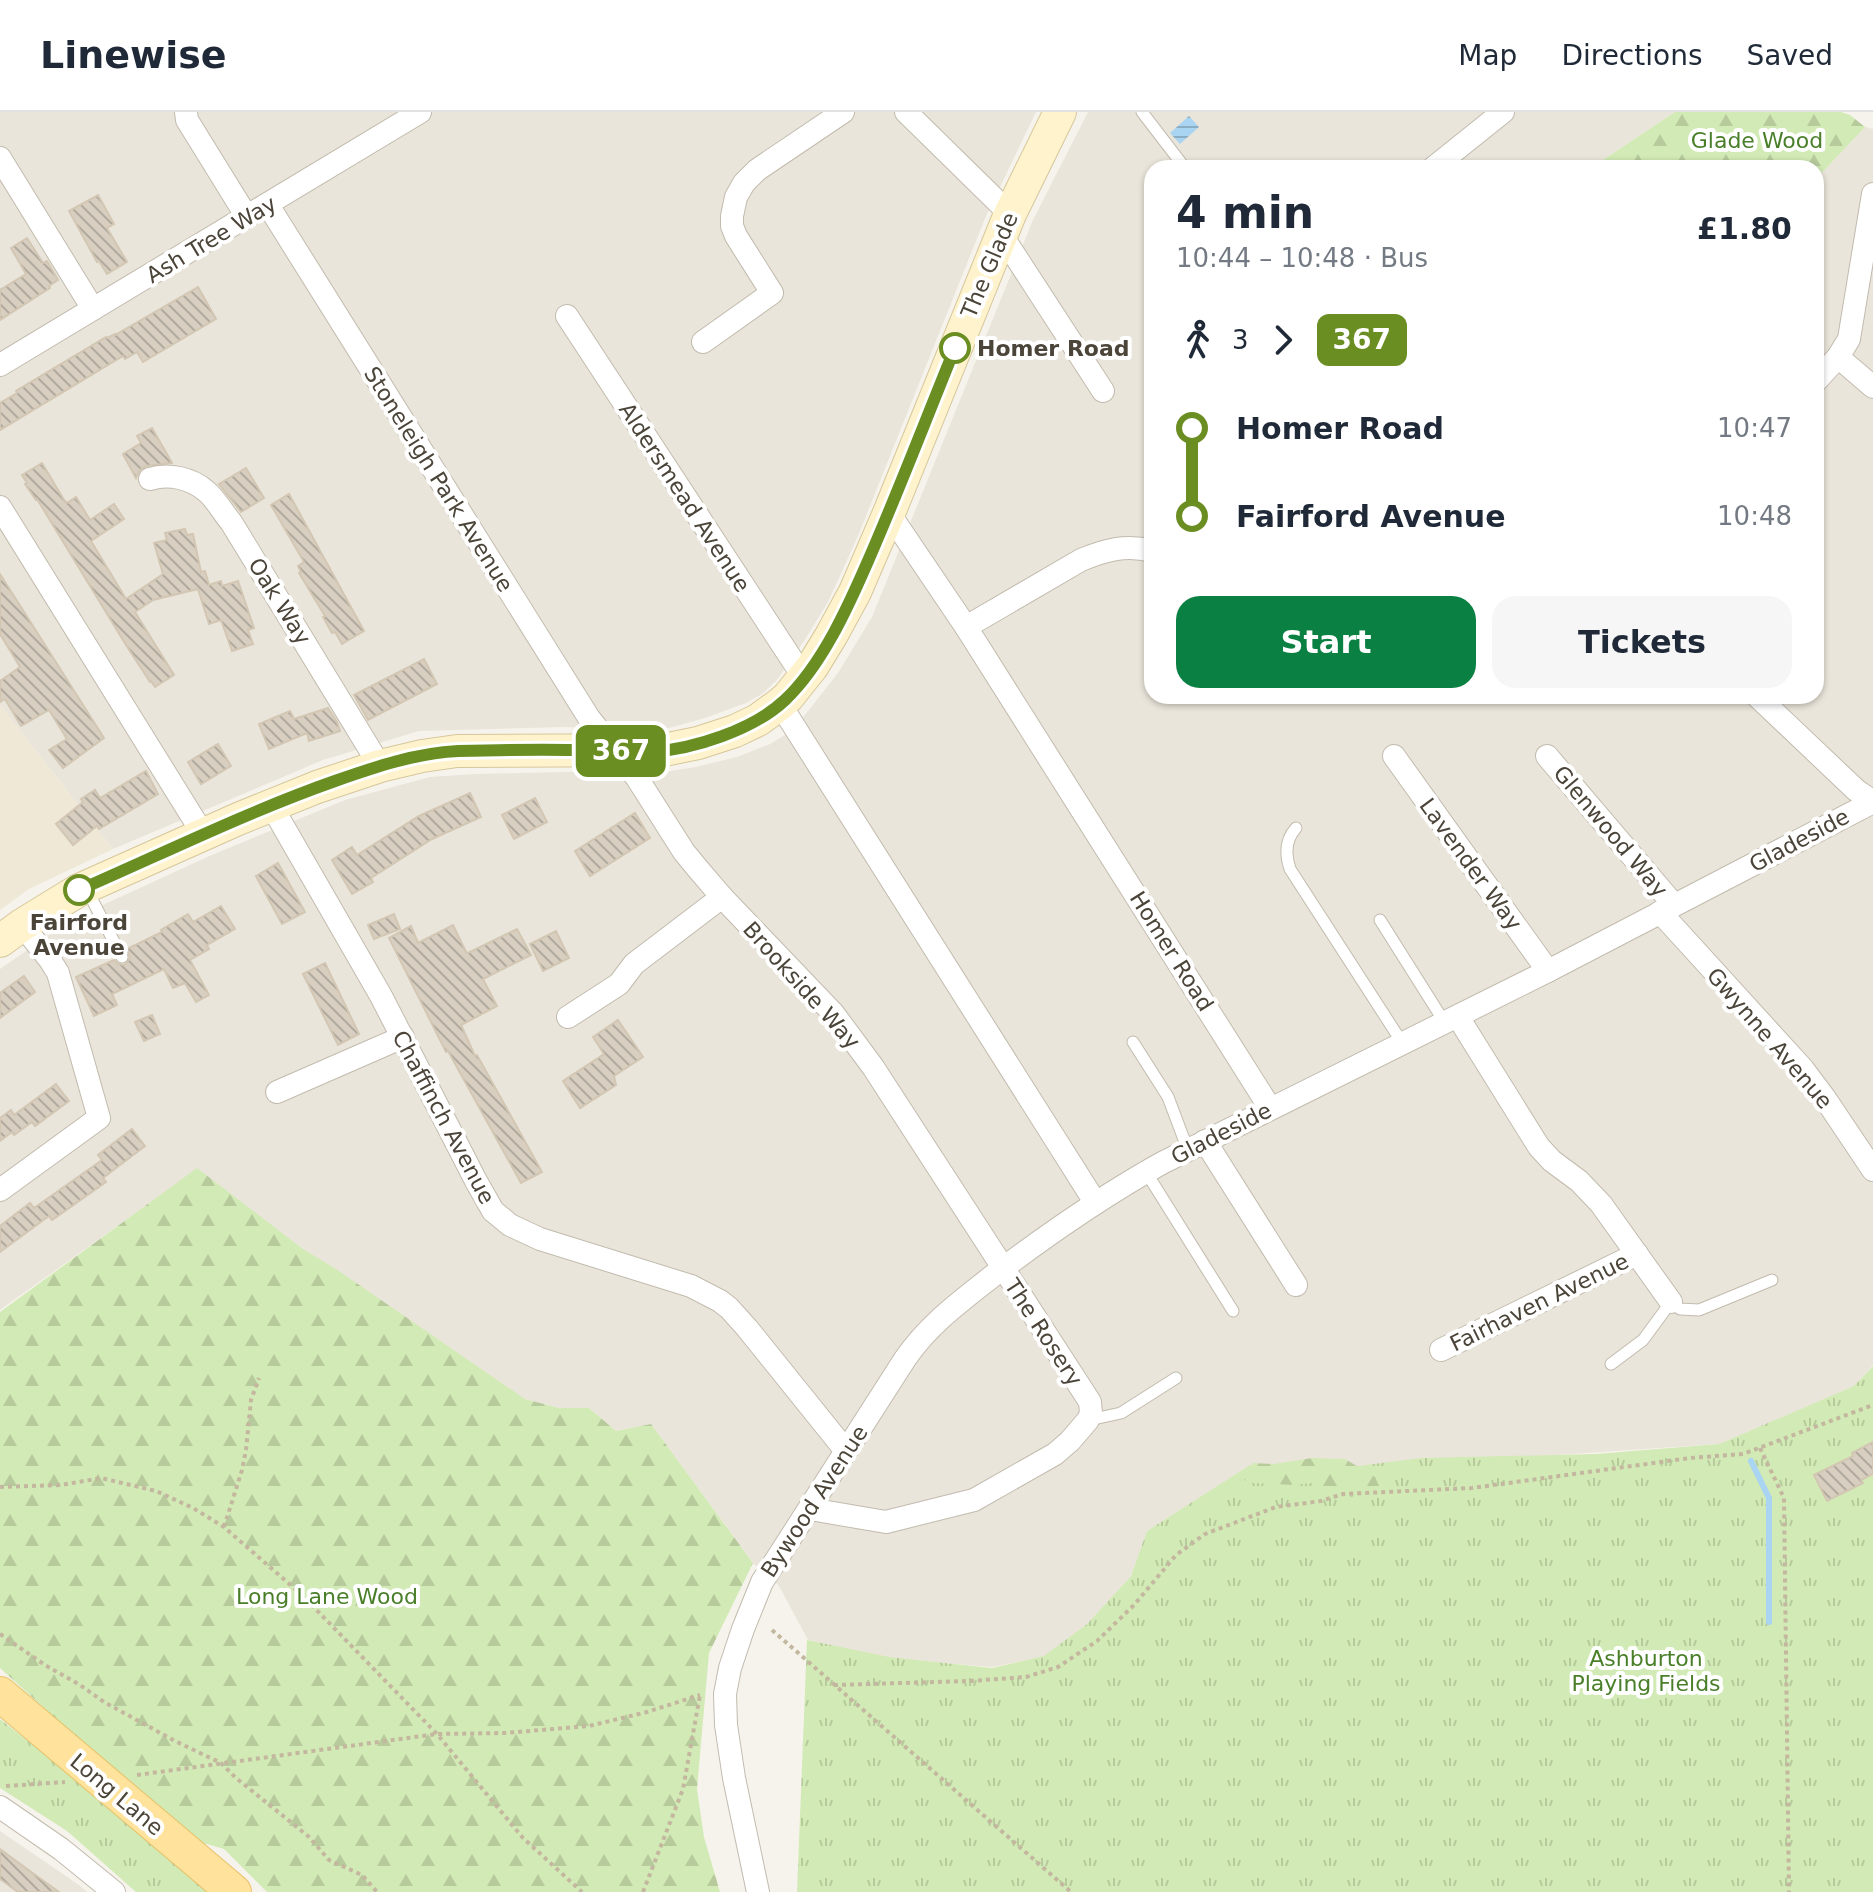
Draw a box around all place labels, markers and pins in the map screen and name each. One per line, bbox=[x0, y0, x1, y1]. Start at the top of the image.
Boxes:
marker: Homer Road bbox=[940, 333, 970, 363]
place label: Homer Road bbox=[977, 336, 1130, 361]
marker: Fairford Avenue bbox=[64, 875, 94, 905]
place label: Fairford Avenue bbox=[30, 910, 128, 960]

